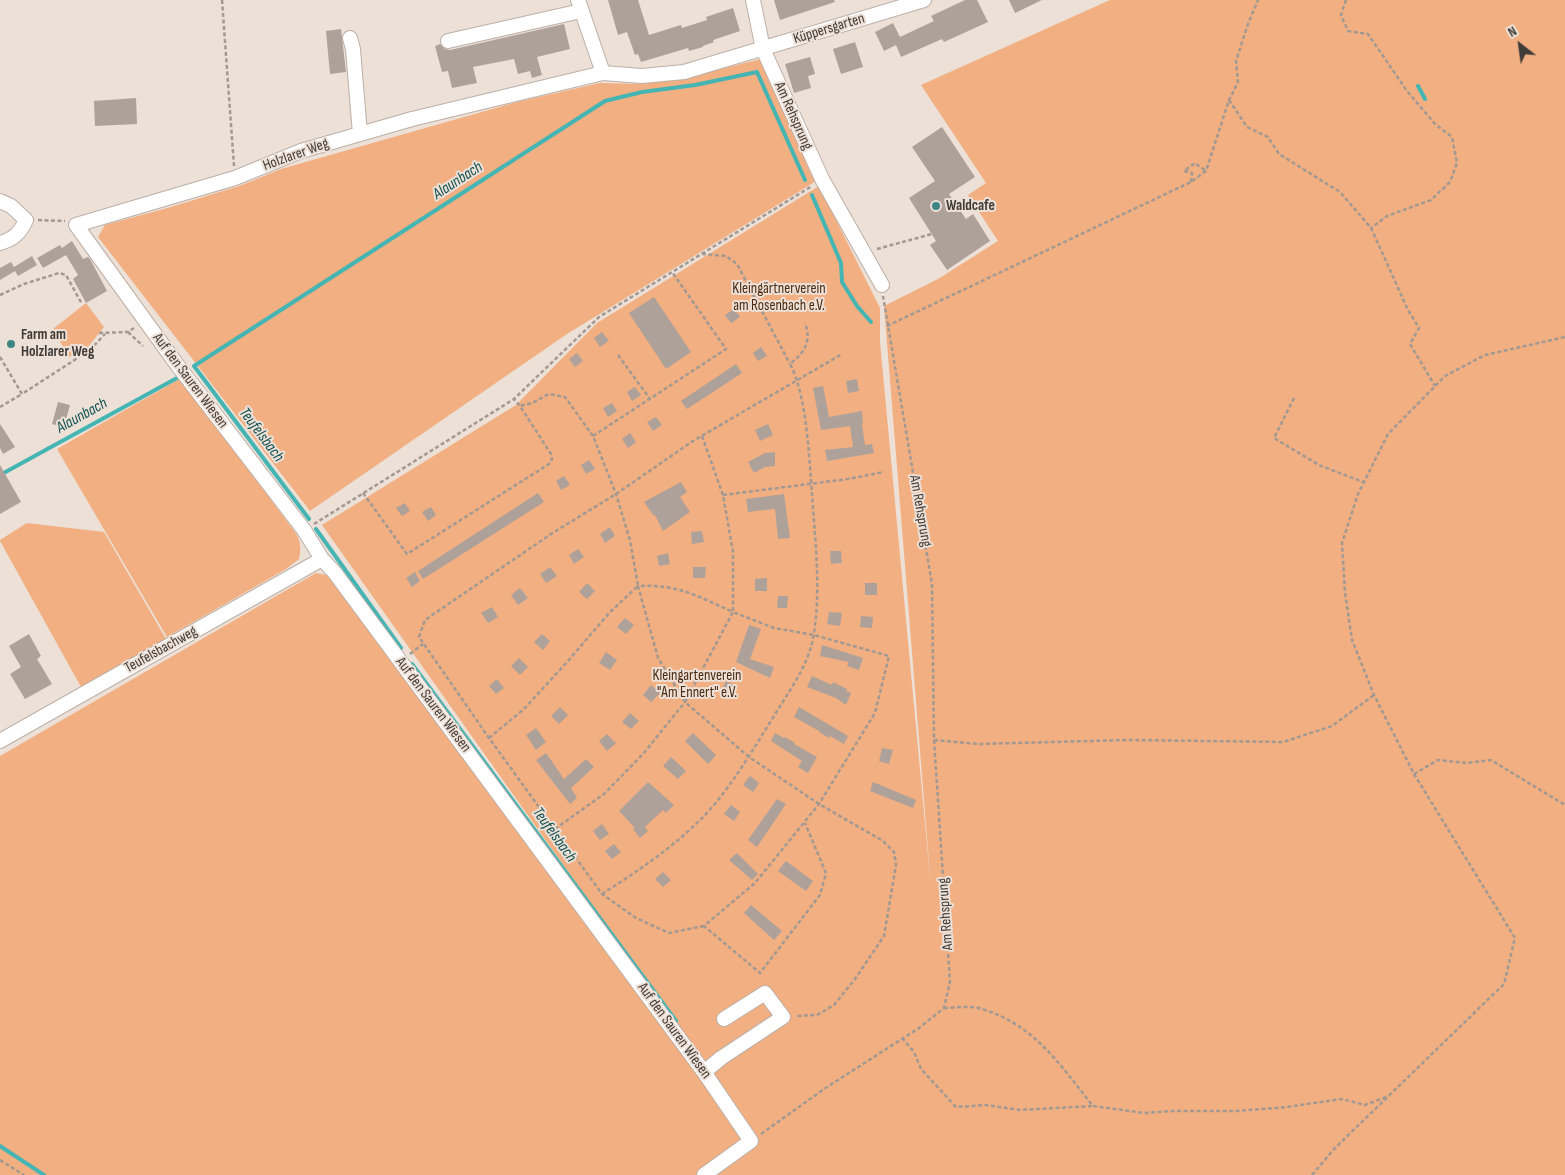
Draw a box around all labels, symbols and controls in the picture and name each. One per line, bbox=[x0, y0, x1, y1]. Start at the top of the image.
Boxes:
street label: Küppersgarten bbox=[791, 10, 867, 48]
north arrow bbox=[1495, 20, 1545, 70]
text: N bbox=[1505, 22, 1520, 41]
street label: Am Rehsprung bbox=[770, 79, 816, 153]
street label: Holzlarer Weg bbox=[261, 135, 331, 175]
water label: Alaunbach bbox=[429, 158, 487, 204]
place label: Waldcafe bbox=[946, 197, 995, 215]
marker: Waldcafe bbox=[930, 200, 942, 212]
park label: Kleingärtnerverein am Rosenbach e.V. bbox=[732, 280, 826, 315]
place label: Farm am Holzlarer Weg bbox=[21, 326, 94, 361]
street label: Auf den Sauren Wiesen bbox=[148, 330, 232, 432]
marker: Farm am Holzlarer Weg bbox=[5, 338, 17, 350]
water label: Alaunbach bbox=[53, 394, 111, 438]
water label: Teufelsbach bbox=[234, 404, 288, 466]
street label: Am Rehsprung bbox=[905, 474, 935, 548]
street label: Teufelsbachweg bbox=[121, 623, 201, 677]
street label: Auf den Sauren Wiesen bbox=[391, 654, 475, 756]
park label: Kleingartenverein "Am Ennert" e.V. bbox=[653, 667, 741, 702]
water label: Teufelsbach bbox=[528, 804, 580, 866]
street label: Am Rehsprung bbox=[934, 877, 958, 951]
street label: Auf den Sauren Wiesen bbox=[633, 979, 715, 1083]

